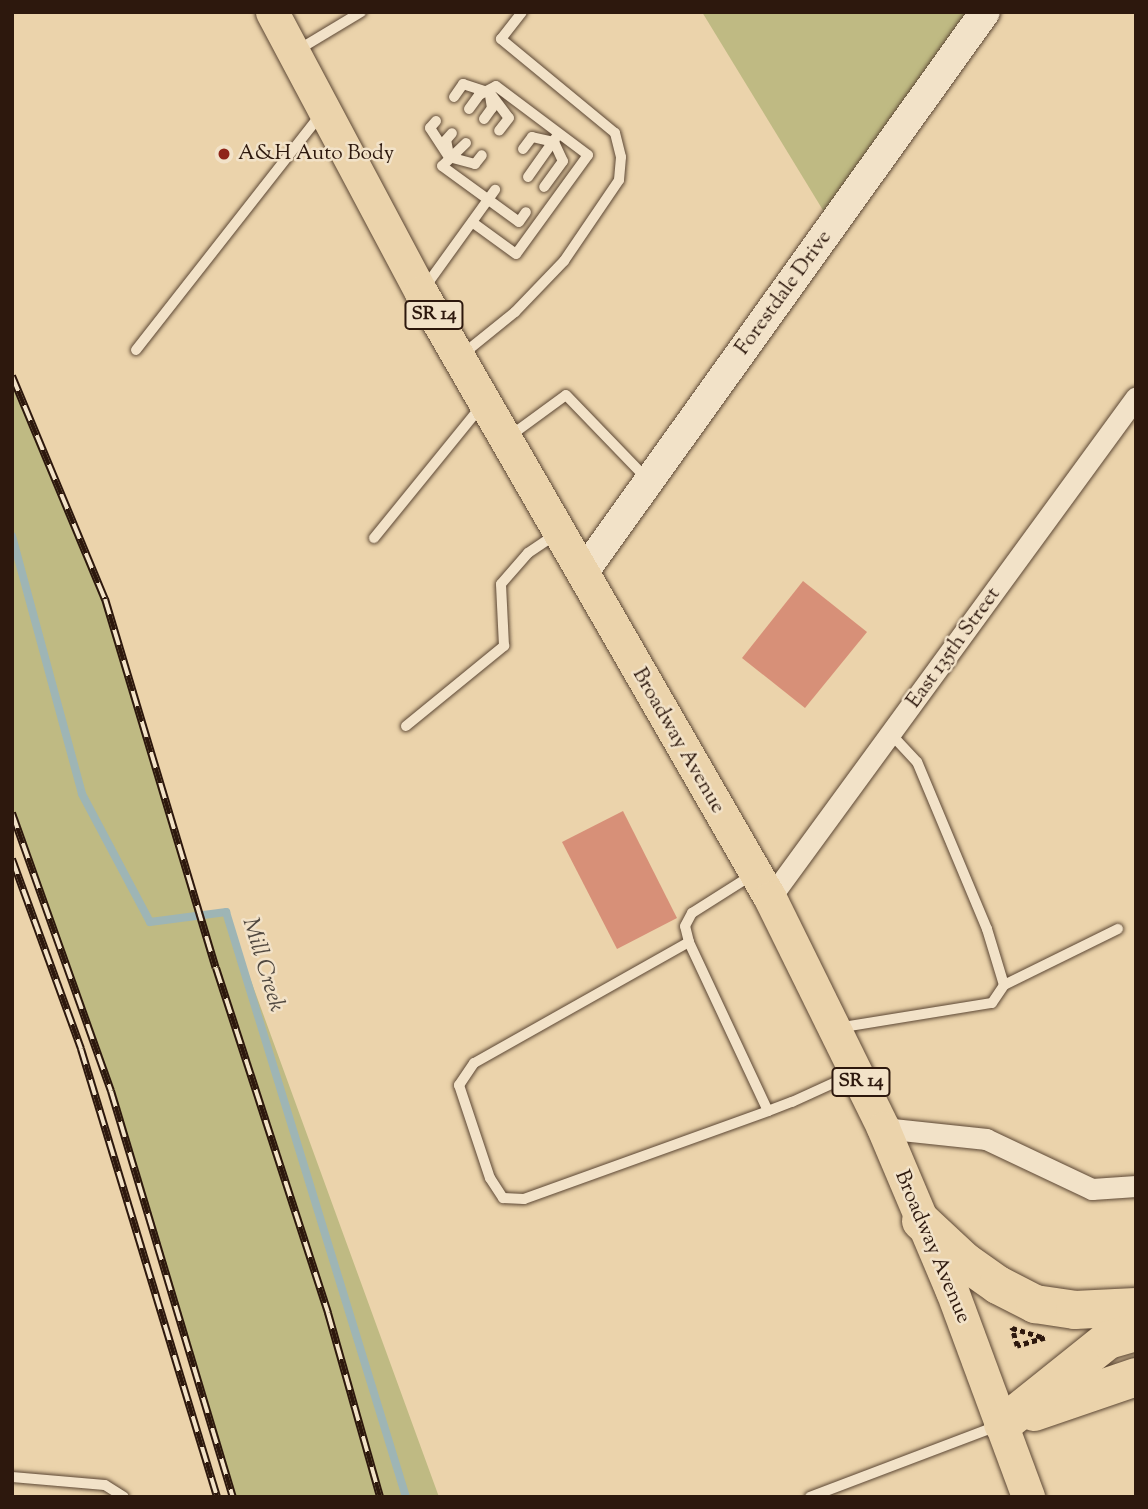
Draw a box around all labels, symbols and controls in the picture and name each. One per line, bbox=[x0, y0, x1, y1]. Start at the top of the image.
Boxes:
place label: A&H Auto Body bbox=[238, 141, 394, 167]
marker: A&H Auto Body bbox=[216, 146, 232, 162]
street label: Forestdale Drive bbox=[730, 226, 838, 360]
road number: SR 14 bbox=[404, 300, 464, 330]
street label: East 135th Street bbox=[902, 583, 1006, 713]
street label: Broadway Avenue bbox=[626, 664, 730, 818]
water label: Mill Creek bbox=[235, 915, 289, 1015]
road number: SR 14 bbox=[831, 1066, 891, 1098]
street label: Broadway Avenue bbox=[888, 1167, 976, 1327]

